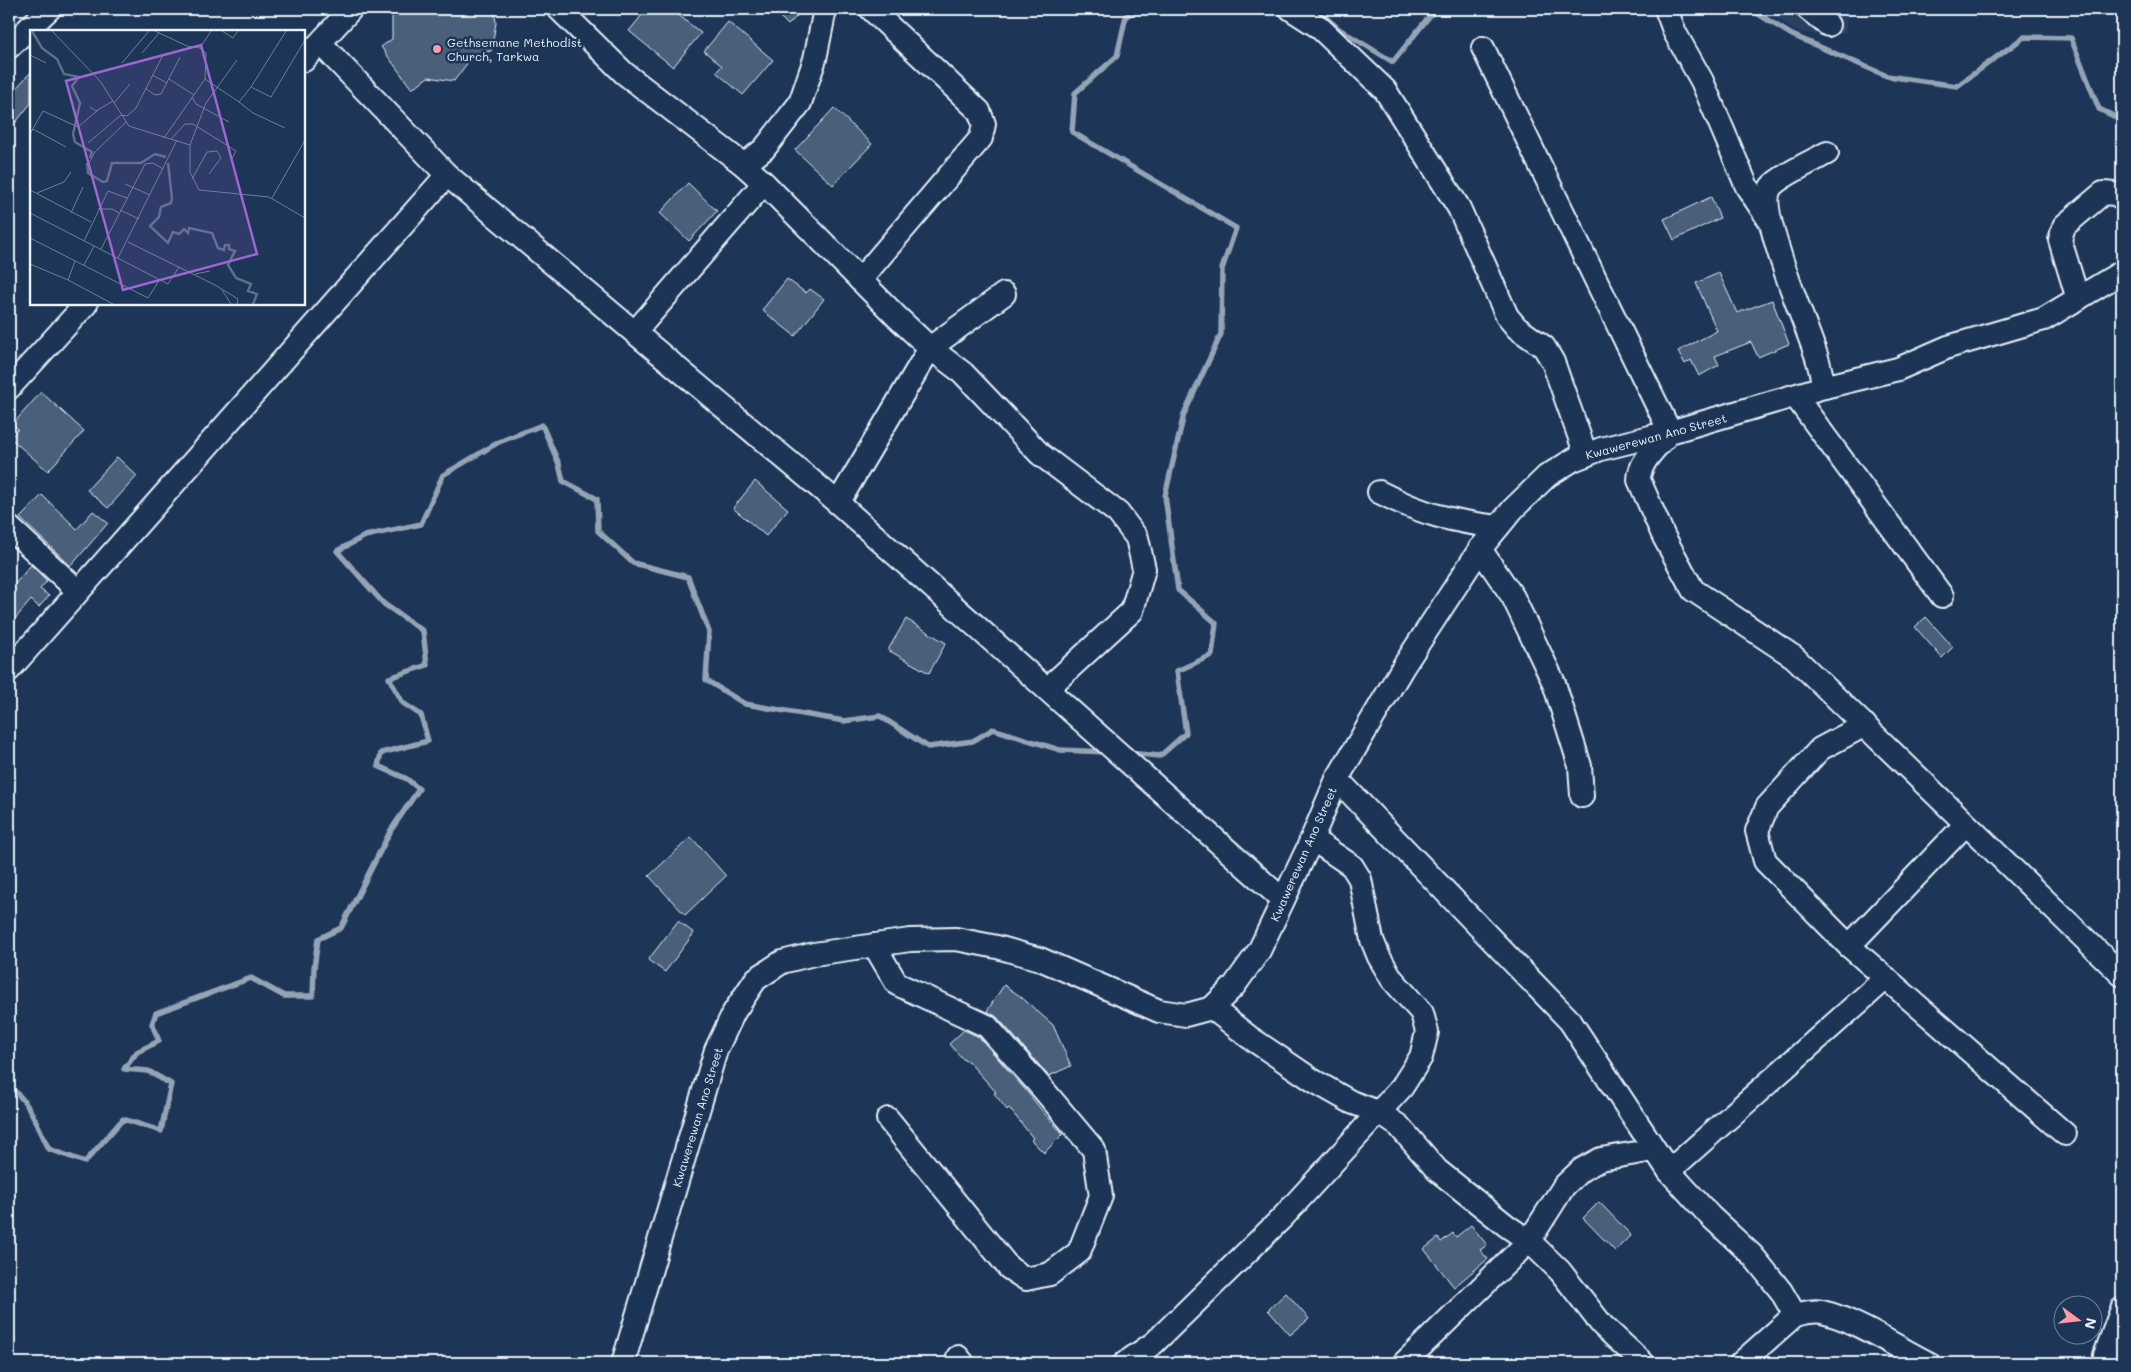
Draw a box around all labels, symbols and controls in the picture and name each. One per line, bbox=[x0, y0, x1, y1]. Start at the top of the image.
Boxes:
inset map bbox=[30, 30, 305, 305]
place label: Gethsemane Methodist Church, Tarkwa bbox=[447, 34, 582, 64]
marker: Gethsemane Methodist Church, Tarkwa bbox=[431, 43, 443, 55]
street label: Kwawerewan Ano Street bbox=[1584, 409, 1728, 463]
street label: Kwawerewan Ano Street bbox=[1266, 784, 1340, 924]
street label: Kwawerewan Ano Street bbox=[668, 1045, 726, 1189]
north arrow bbox=[2054, 1294, 2104, 1344]
text: N bbox=[2080, 1316, 2102, 1331]

